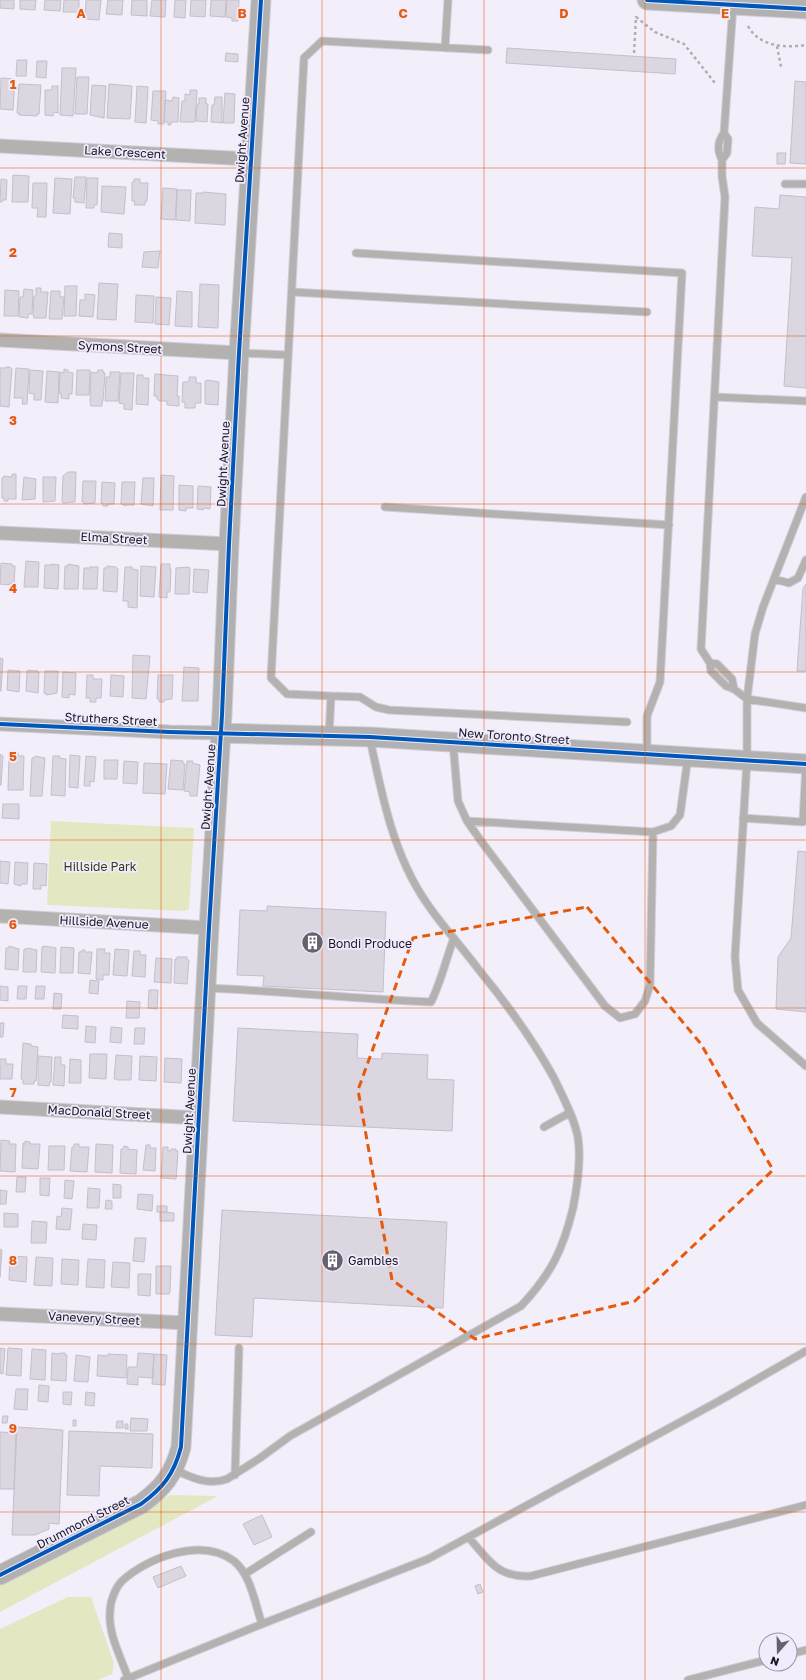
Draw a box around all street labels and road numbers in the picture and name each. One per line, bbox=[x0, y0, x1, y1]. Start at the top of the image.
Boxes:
street label: Dwight Avenue bbox=[232, 96, 252, 183]
street label: Lake Crescent bbox=[84, 142, 166, 162]
street label: Symons Street bbox=[77, 337, 163, 357]
street label: Dwight Avenue bbox=[213, 421, 233, 507]
street label: Elma Street bbox=[80, 529, 148, 547]
street label: Struthers Street bbox=[64, 709, 158, 729]
street label: New Toronto Street bbox=[458, 725, 570, 747]
street label: Dwight Avenue bbox=[198, 743, 218, 830]
street label: Hillside Avenue bbox=[59, 912, 149, 932]
street label: Dwight Avenue bbox=[179, 1068, 199, 1154]
street label: MacDonald Street bbox=[47, 1102, 151, 1122]
street label: Vanevery Street bbox=[48, 1308, 140, 1328]
street label: Drummond Street bbox=[34, 1492, 132, 1552]

